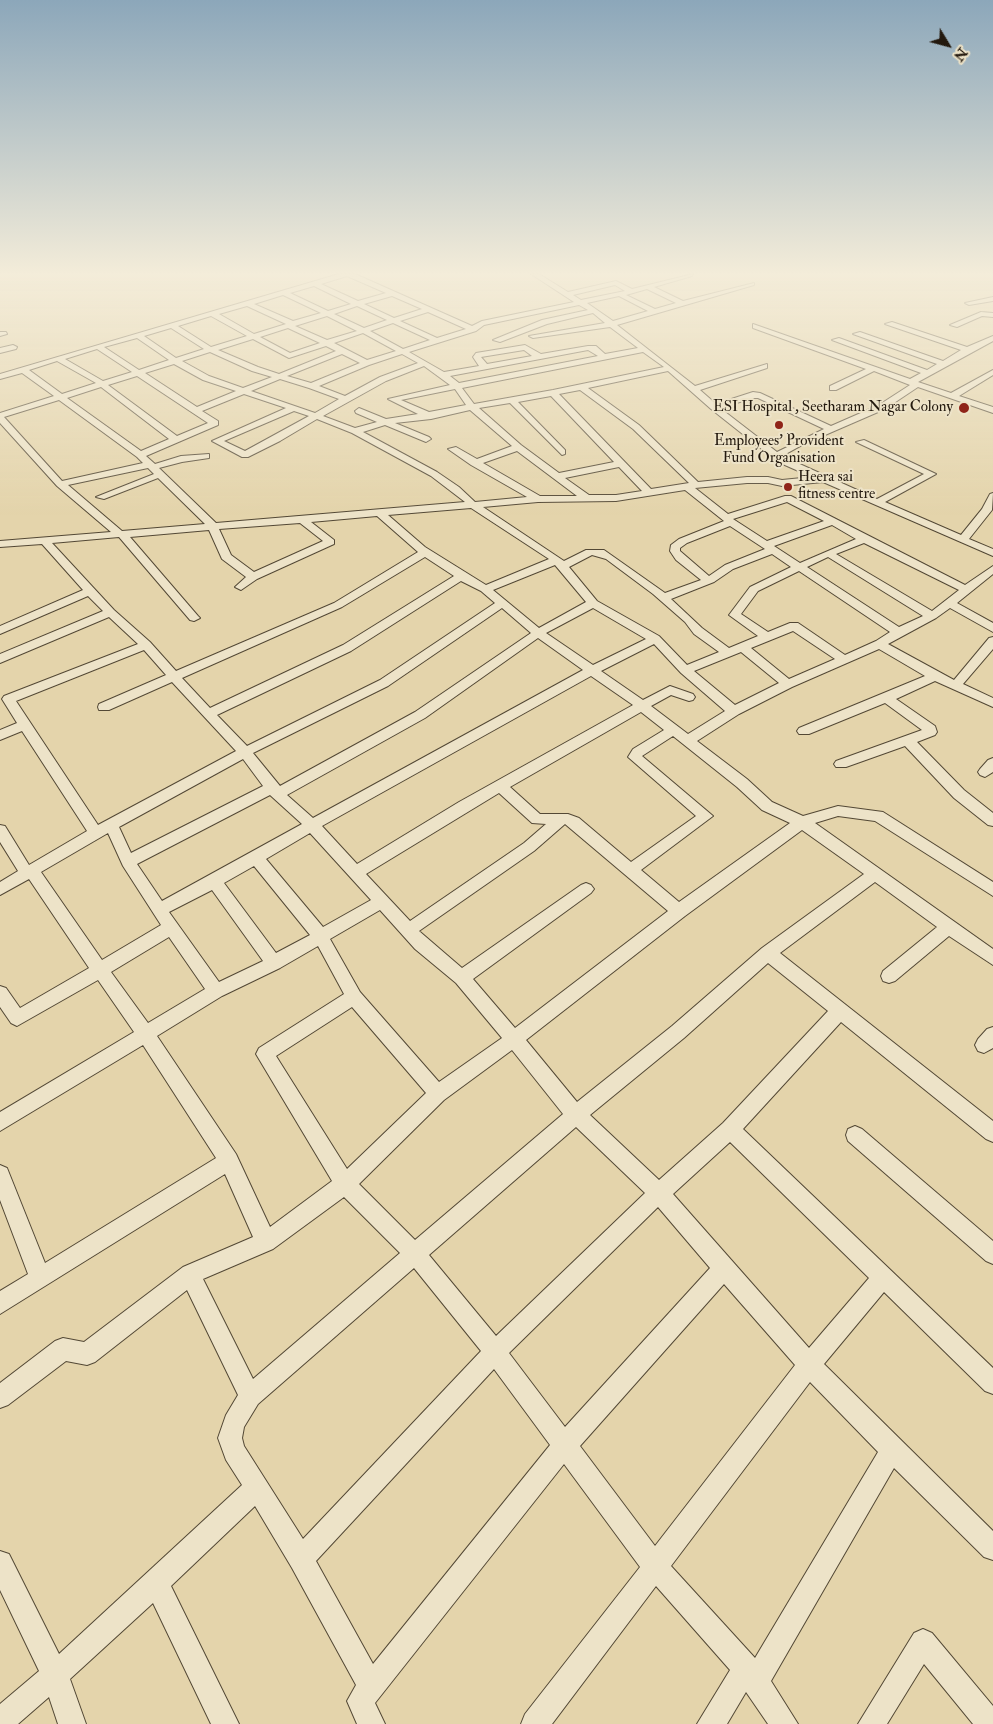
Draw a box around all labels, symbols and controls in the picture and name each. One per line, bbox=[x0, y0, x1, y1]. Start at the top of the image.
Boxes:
north arrow bbox=[923, 20, 973, 70]
text: N bbox=[950, 44, 971, 64]
place label: ESI Hospital , Seetharam Nagar Colony bbox=[713, 399, 953, 417]
marker: ESI Hospital , Seetharam Nagar Colony bbox=[957, 401, 971, 415]
marker: Employees' Provident Fund Organisation bbox=[773, 419, 785, 431]
place label: Employees' Provident Fund Organisation bbox=[714, 433, 844, 468]
place label: Heera sai fitness centre bbox=[798, 469, 875, 504]
marker: Heera sai fitness centre bbox=[782, 481, 794, 493]

